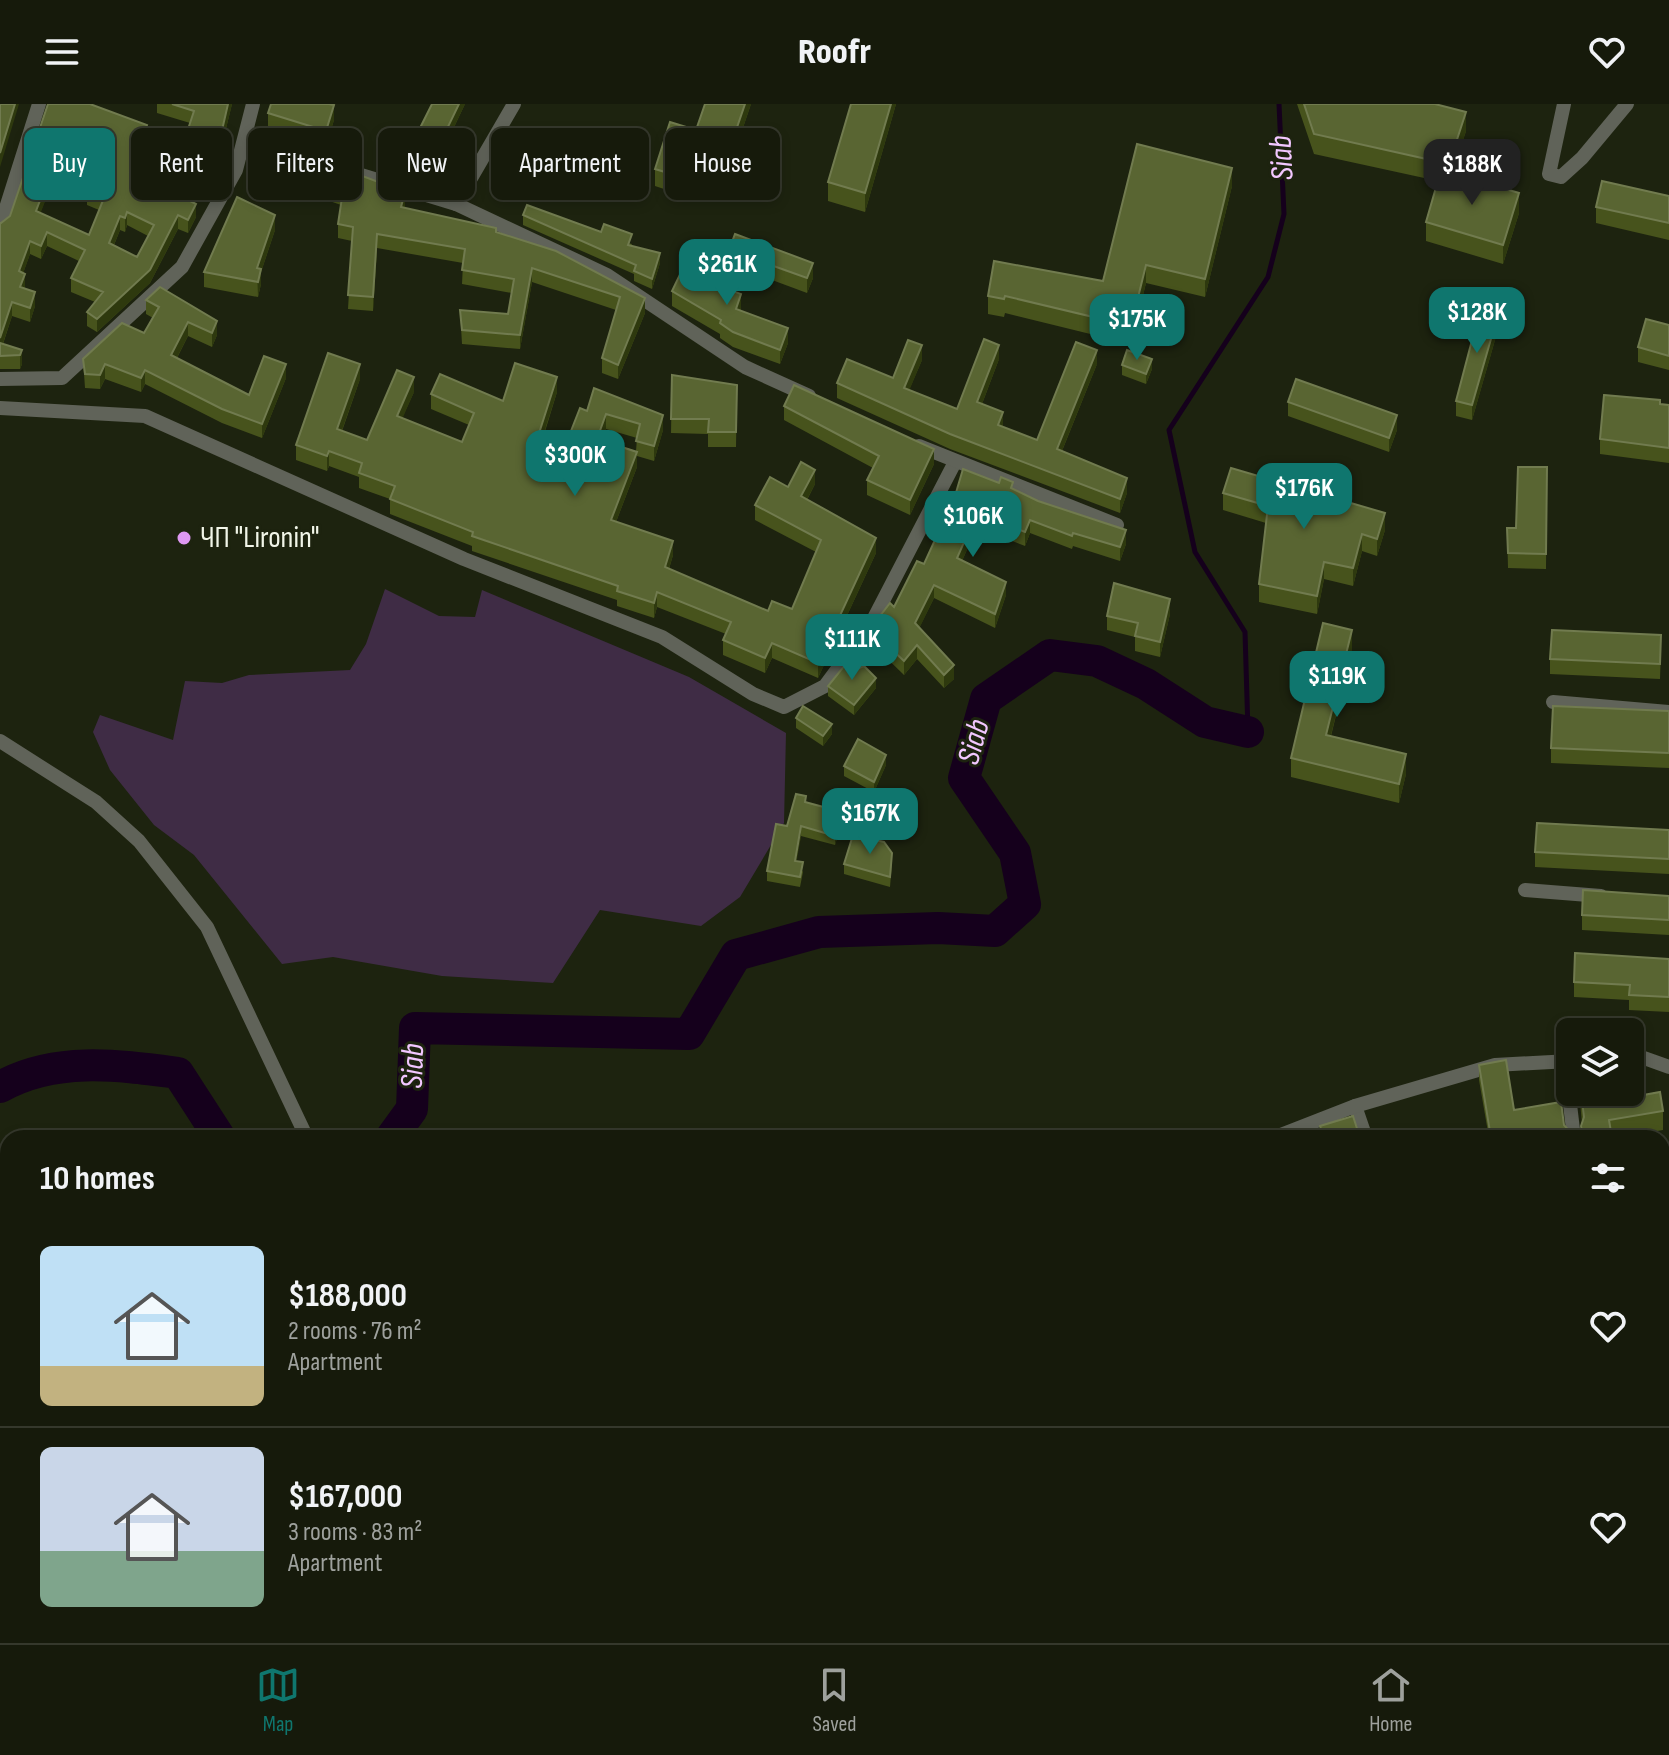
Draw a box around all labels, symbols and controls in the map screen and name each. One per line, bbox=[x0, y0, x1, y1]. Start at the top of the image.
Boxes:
icon: menu bbox=[40, 30, 84, 74]
icon: heart bbox=[1585, 30, 1629, 74]
text: Roofr bbox=[798, 31, 871, 74]
chip: Buy bbox=[24, 128, 115, 200]
chip: Rent bbox=[131, 128, 232, 200]
chip: Filters bbox=[248, 128, 362, 200]
chip: New bbox=[378, 128, 475, 200]
chip: Apartment bbox=[491, 128, 649, 200]
chip: House bbox=[665, 128, 780, 200]
water label: Siab bbox=[1261, 134, 1303, 182]
pin: $188K bbox=[1416, 139, 1528, 207]
text: $188K bbox=[1442, 149, 1502, 180]
pin: $261K bbox=[671, 239, 783, 307]
text: $261K bbox=[697, 249, 757, 280]
pin: $128K bbox=[1421, 287, 1533, 355]
pin: $175K bbox=[1081, 294, 1193, 362]
text: $128K bbox=[1447, 297, 1507, 328]
text: $175K bbox=[1108, 304, 1166, 335]
pin: $300K bbox=[519, 430, 631, 498]
text: $300K bbox=[544, 440, 606, 471]
pin: $176K bbox=[1248, 463, 1360, 531]
text: $176K bbox=[1274, 473, 1334, 504]
pin: $106K bbox=[917, 491, 1029, 559]
text: $106K bbox=[943, 501, 1003, 532]
place label: ЧП "Lironin" bbox=[200, 520, 320, 556]
marker: ЧП "Lironin" bbox=[175, 529, 193, 547]
pin: $111K bbox=[796, 614, 908, 682]
text: $111K bbox=[824, 624, 880, 655]
pin: $119K bbox=[1281, 651, 1393, 719]
text: $119K bbox=[1308, 661, 1366, 692]
water label: Siab bbox=[949, 715, 999, 769]
pin: $167K bbox=[814, 788, 926, 856]
text: $167K bbox=[840, 798, 900, 829]
map controls bbox=[1556, 1018, 1644, 1106]
button: layers bbox=[1556, 1018, 1644, 1106]
water label: Siab bbox=[393, 1043, 433, 1089]
icon: filters bbox=[1586, 1156, 1630, 1200]
text: 10 homes bbox=[40, 1158, 155, 1199]
text: $188,000 bbox=[288, 1275, 407, 1316]
icon: home bbox=[104, 1278, 200, 1374]
icon: heart bbox=[1586, 1304, 1630, 1348]
text: 2 rooms · 76 m² bbox=[288, 1316, 422, 1347]
text: Apartment bbox=[288, 1347, 382, 1378]
text: $167,000 bbox=[288, 1476, 403, 1517]
icon: home bbox=[104, 1479, 200, 1575]
icon: heart bbox=[1586, 1505, 1630, 1549]
text: 3 rooms · 83 m² bbox=[288, 1517, 422, 1548]
text: Apartment bbox=[288, 1548, 382, 1579]
tab: Map bbox=[256, 1663, 300, 1738]
tab: Saved bbox=[812, 1663, 857, 1738]
tab: Home bbox=[1369, 1663, 1413, 1738]

